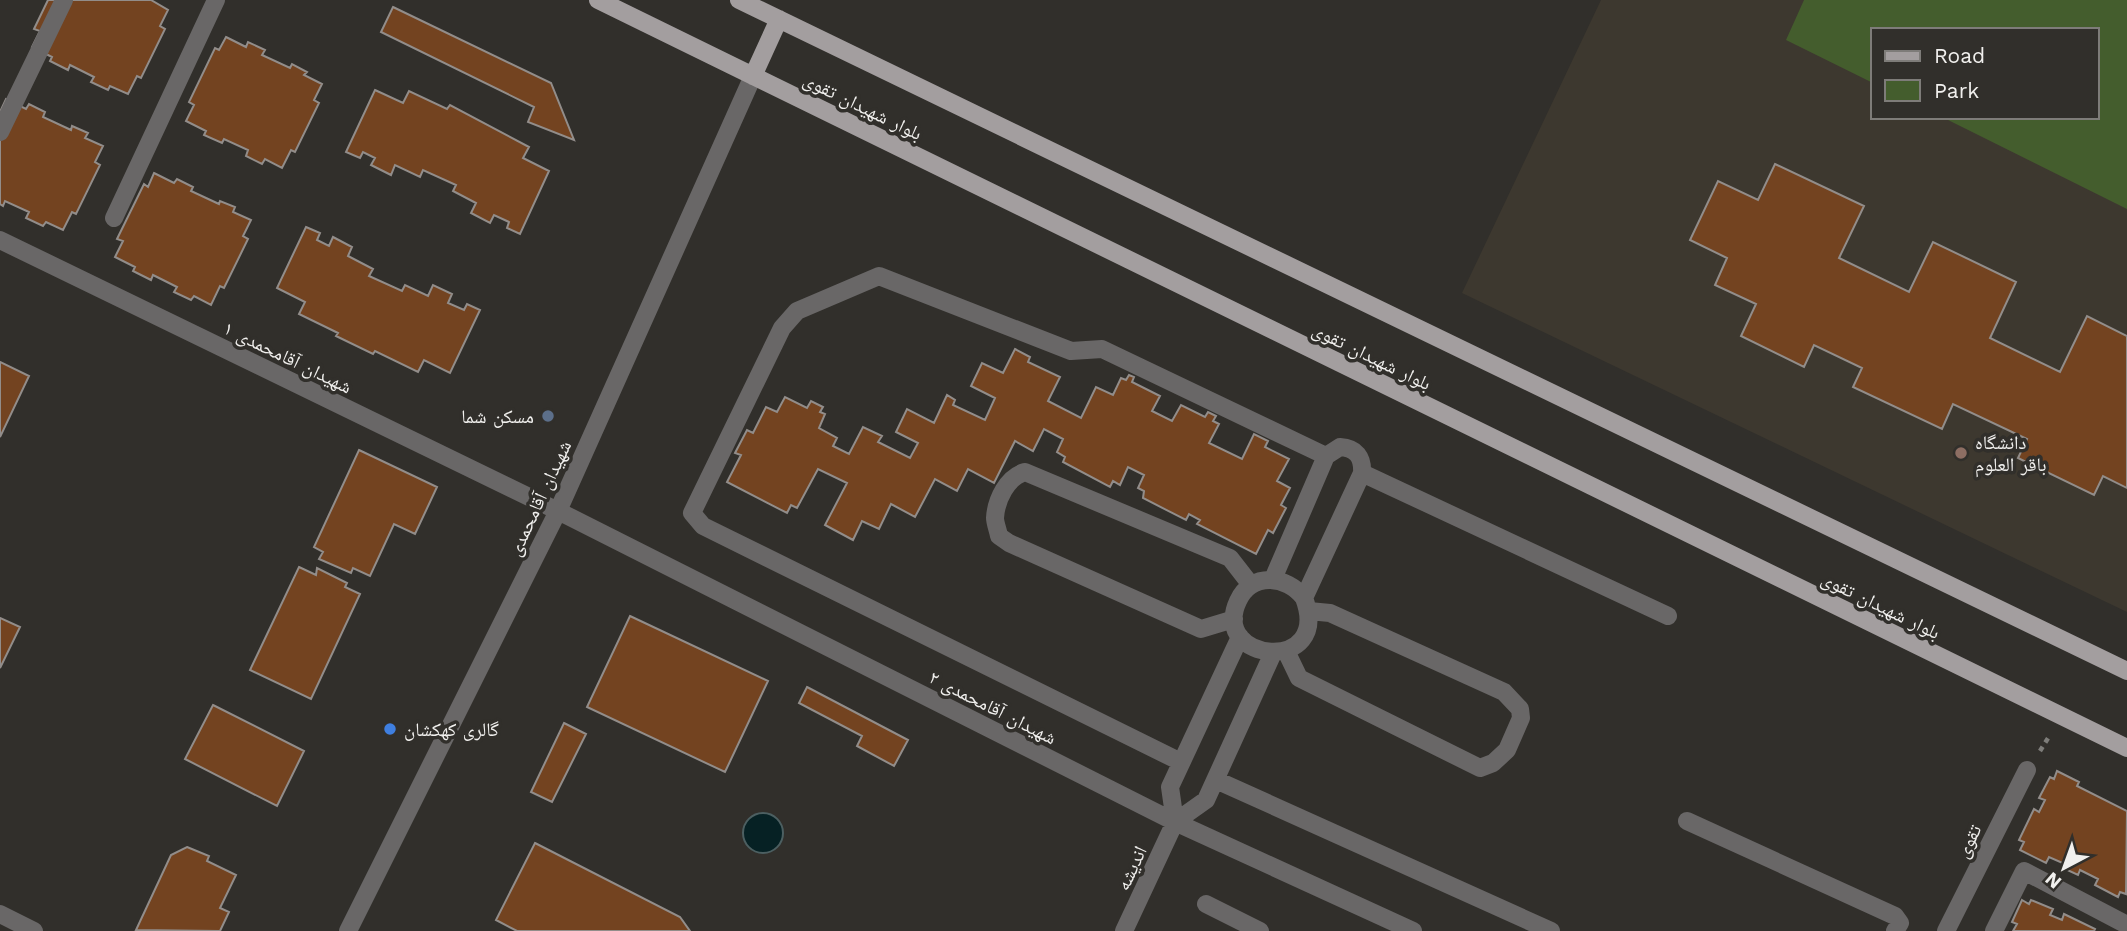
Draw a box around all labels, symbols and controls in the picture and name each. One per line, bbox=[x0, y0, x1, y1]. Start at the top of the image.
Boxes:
legend bbox=[1871, 28, 2099, 119]
text: Road bbox=[1934, 43, 1985, 68]
street label: بلوار شهیدان تقوی bbox=[800, 68, 926, 145]
text: Park bbox=[1934, 78, 1979, 103]
street label: شهیدان آقامحمدی ۱ bbox=[220, 316, 356, 398]
street label: بلوار شهیدان تقوی bbox=[1309, 318, 1435, 395]
place label: مسکن شما bbox=[461, 405, 534, 428]
marker: مسکن شما bbox=[540, 408, 556, 424]
place label: دانشگاه باقر العلوم bbox=[1975, 431, 2046, 478]
street label: شهیدان آقامحمدی bbox=[503, 437, 576, 560]
marker: دانشگاه باقر العلوم bbox=[1953, 445, 1969, 461]
street label: بلوار شهیدان تقوی bbox=[1818, 567, 1944, 644]
street label: شهیدان آقامحمدی ۲ bbox=[925, 665, 1060, 749]
place label: گالری کهکشان bbox=[404, 718, 499, 741]
marker: گالری کهکشان bbox=[382, 721, 398, 737]
street label: تقوی bbox=[1950, 820, 1987, 862]
north arrow bbox=[2029, 833, 2099, 903]
street label: انديشه bbox=[1111, 842, 1152, 894]
text: N bbox=[2040, 867, 2066, 894]

